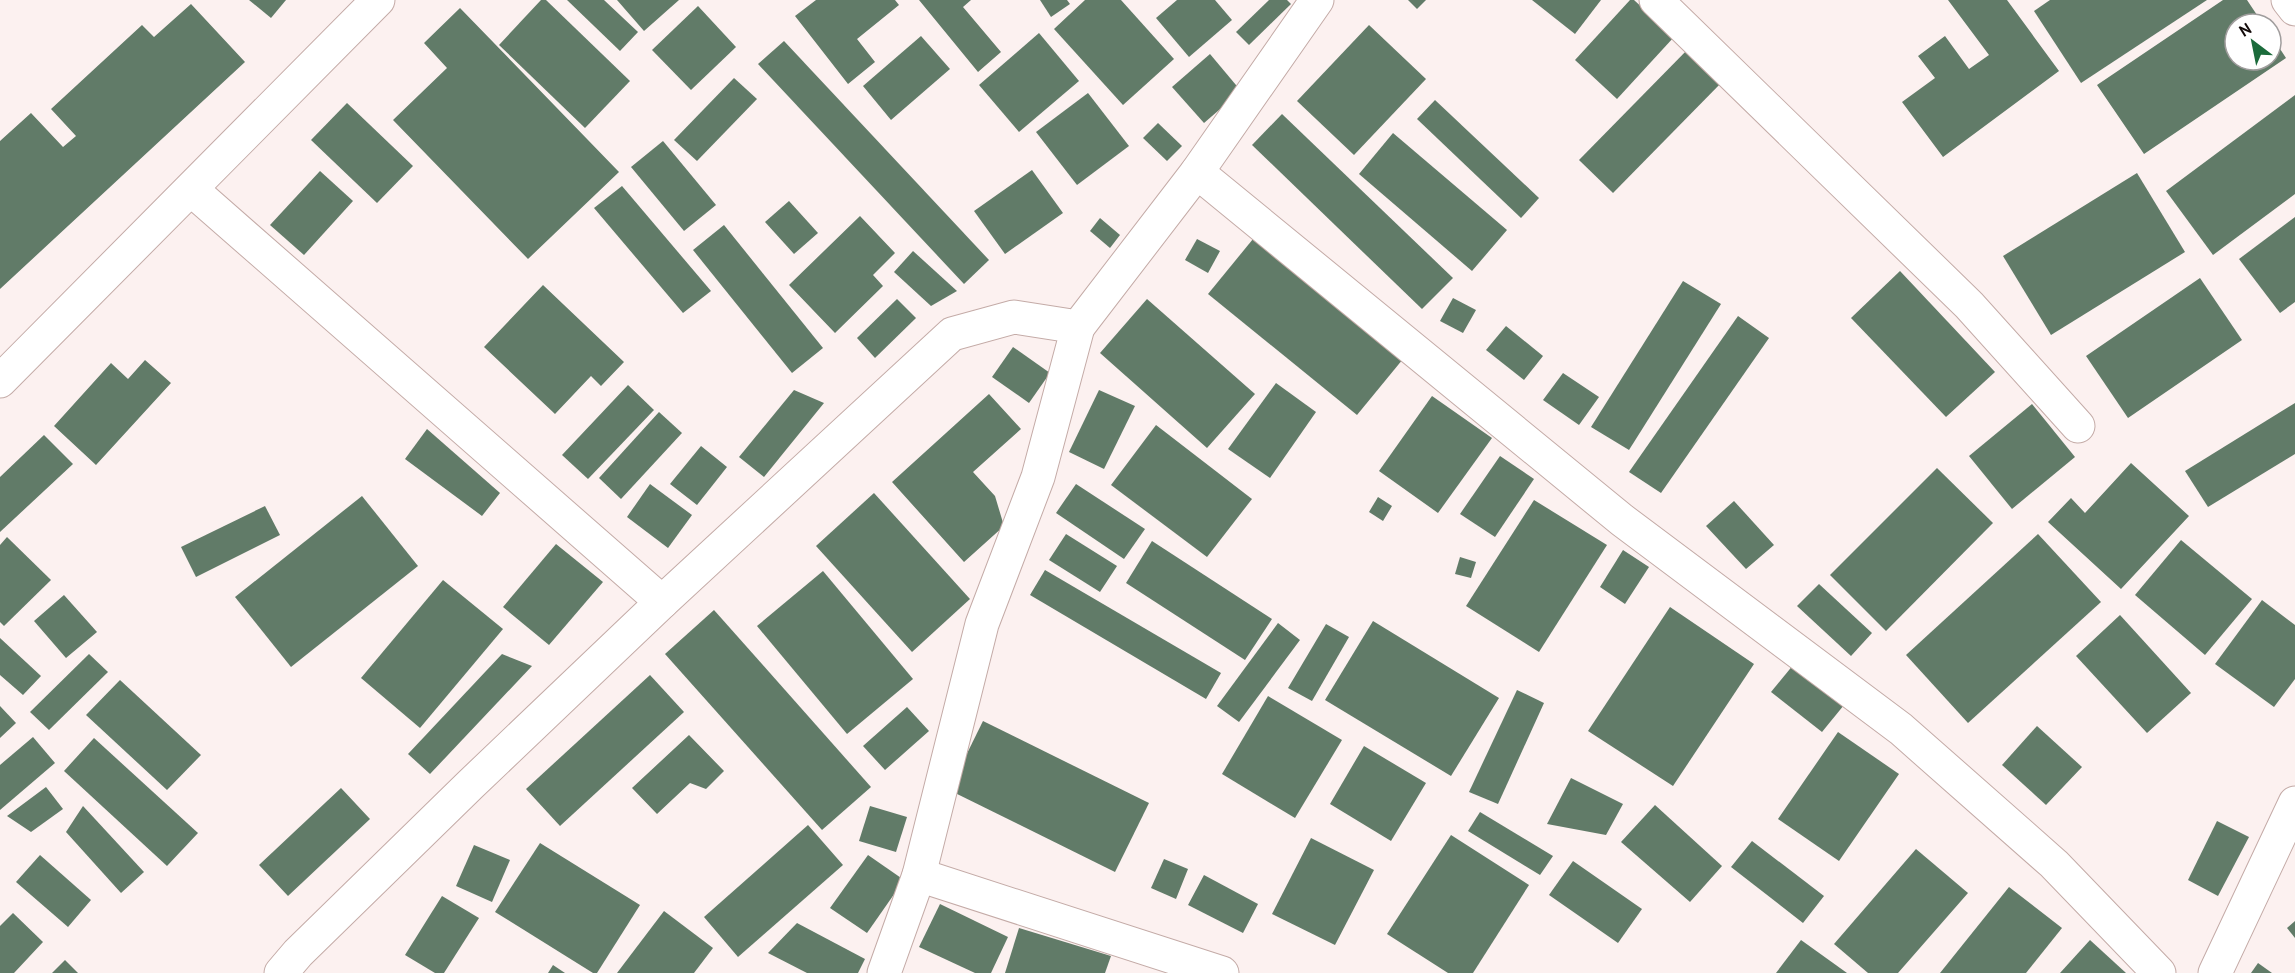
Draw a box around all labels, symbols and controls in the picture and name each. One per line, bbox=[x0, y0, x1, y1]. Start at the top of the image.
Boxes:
north arrow bbox=[2223, 12, 2283, 72]
text: N bbox=[2235, 18, 2255, 41]

